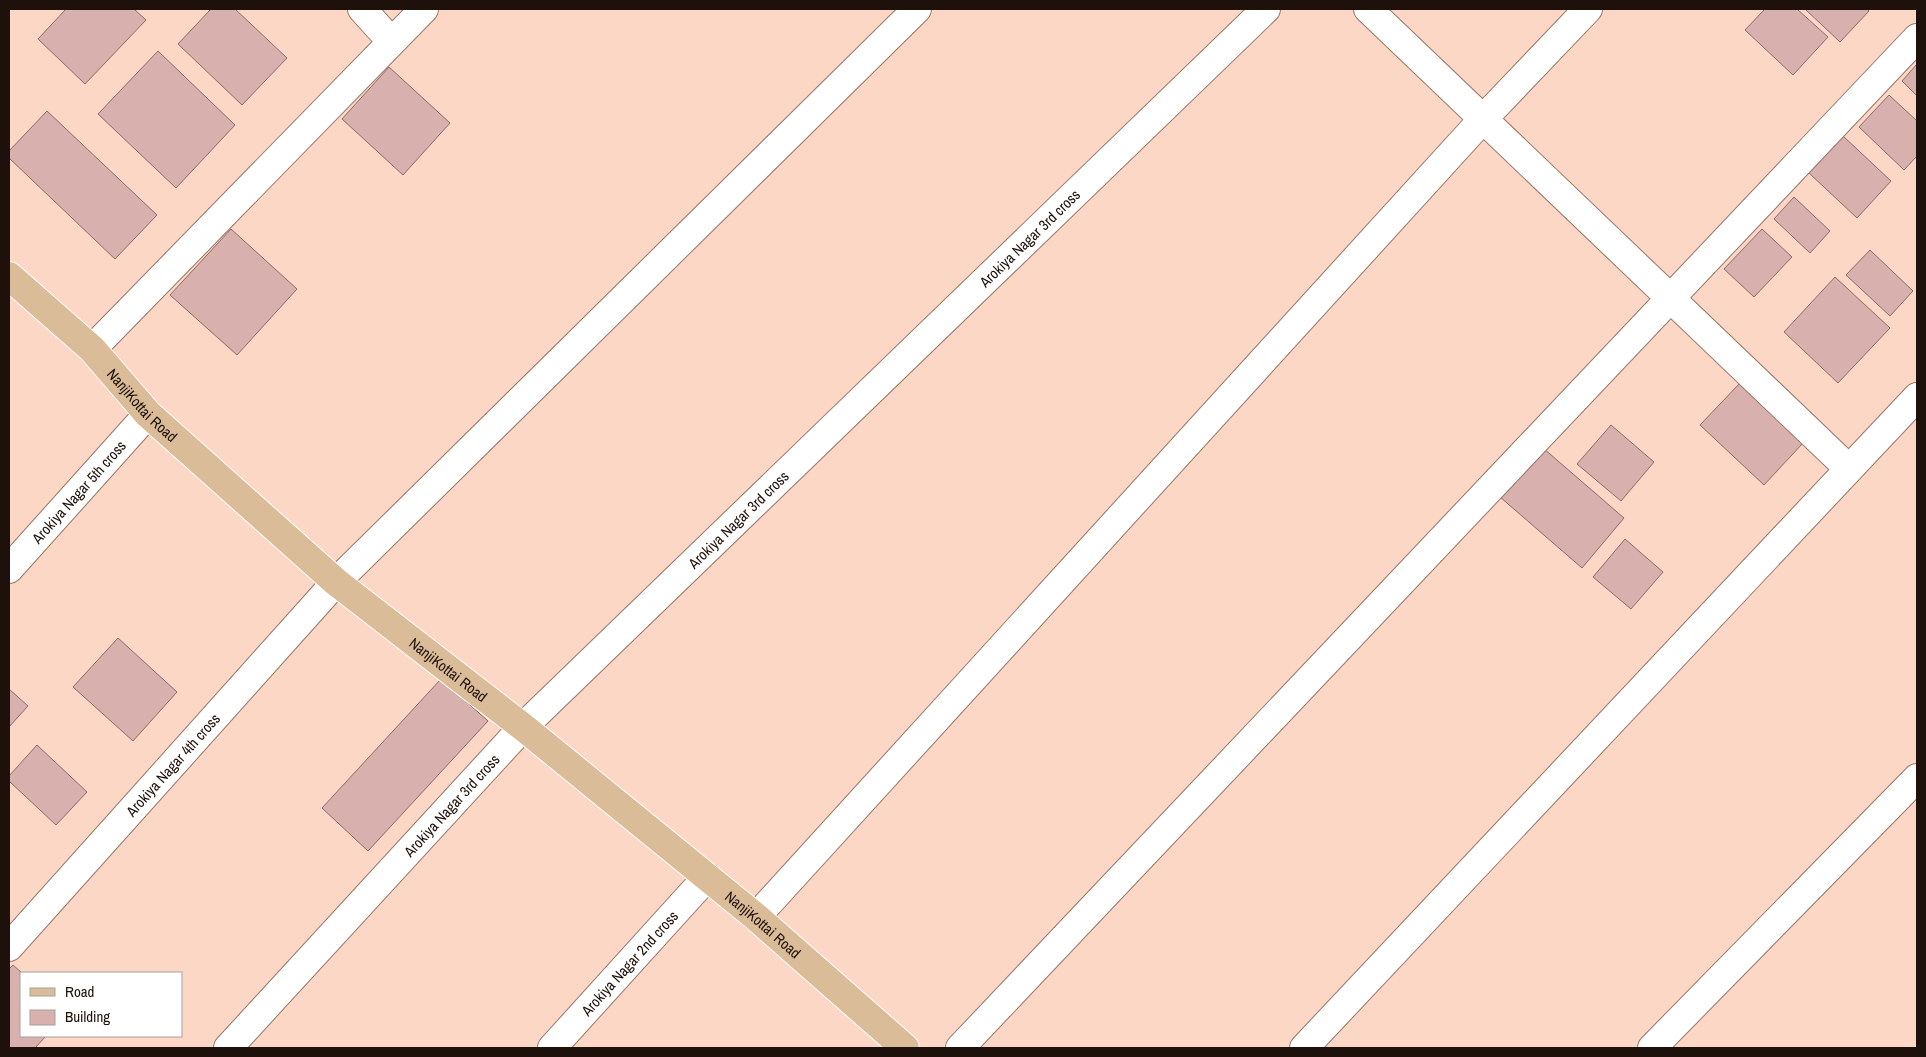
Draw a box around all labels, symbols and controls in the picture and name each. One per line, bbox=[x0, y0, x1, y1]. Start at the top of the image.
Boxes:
street label: Arokiya Nagar 3rd cross bbox=[974, 184, 1084, 292]
street label: NanjiKottai Road bbox=[103, 364, 182, 446]
street label: Arokiya Nagar 5th cross bbox=[26, 435, 130, 548]
street label: Arokiya Nagar 3rd cross bbox=[682, 466, 793, 574]
street label: NanjiKottai Road bbox=[405, 632, 492, 706]
street label: Arokiya Nagar 4th cross bbox=[120, 708, 224, 821]
street label: Arokiya Nagar 3rd cross bbox=[398, 749, 504, 862]
street label: NanjiKottai Road bbox=[721, 886, 806, 963]
street label: Arokiya Nagar 2nd cross bbox=[575, 906, 683, 1021]
legend bbox=[20, 972, 182, 1037]
text: Road bbox=[65, 981, 94, 1002]
text: Building bbox=[65, 1006, 110, 1027]

